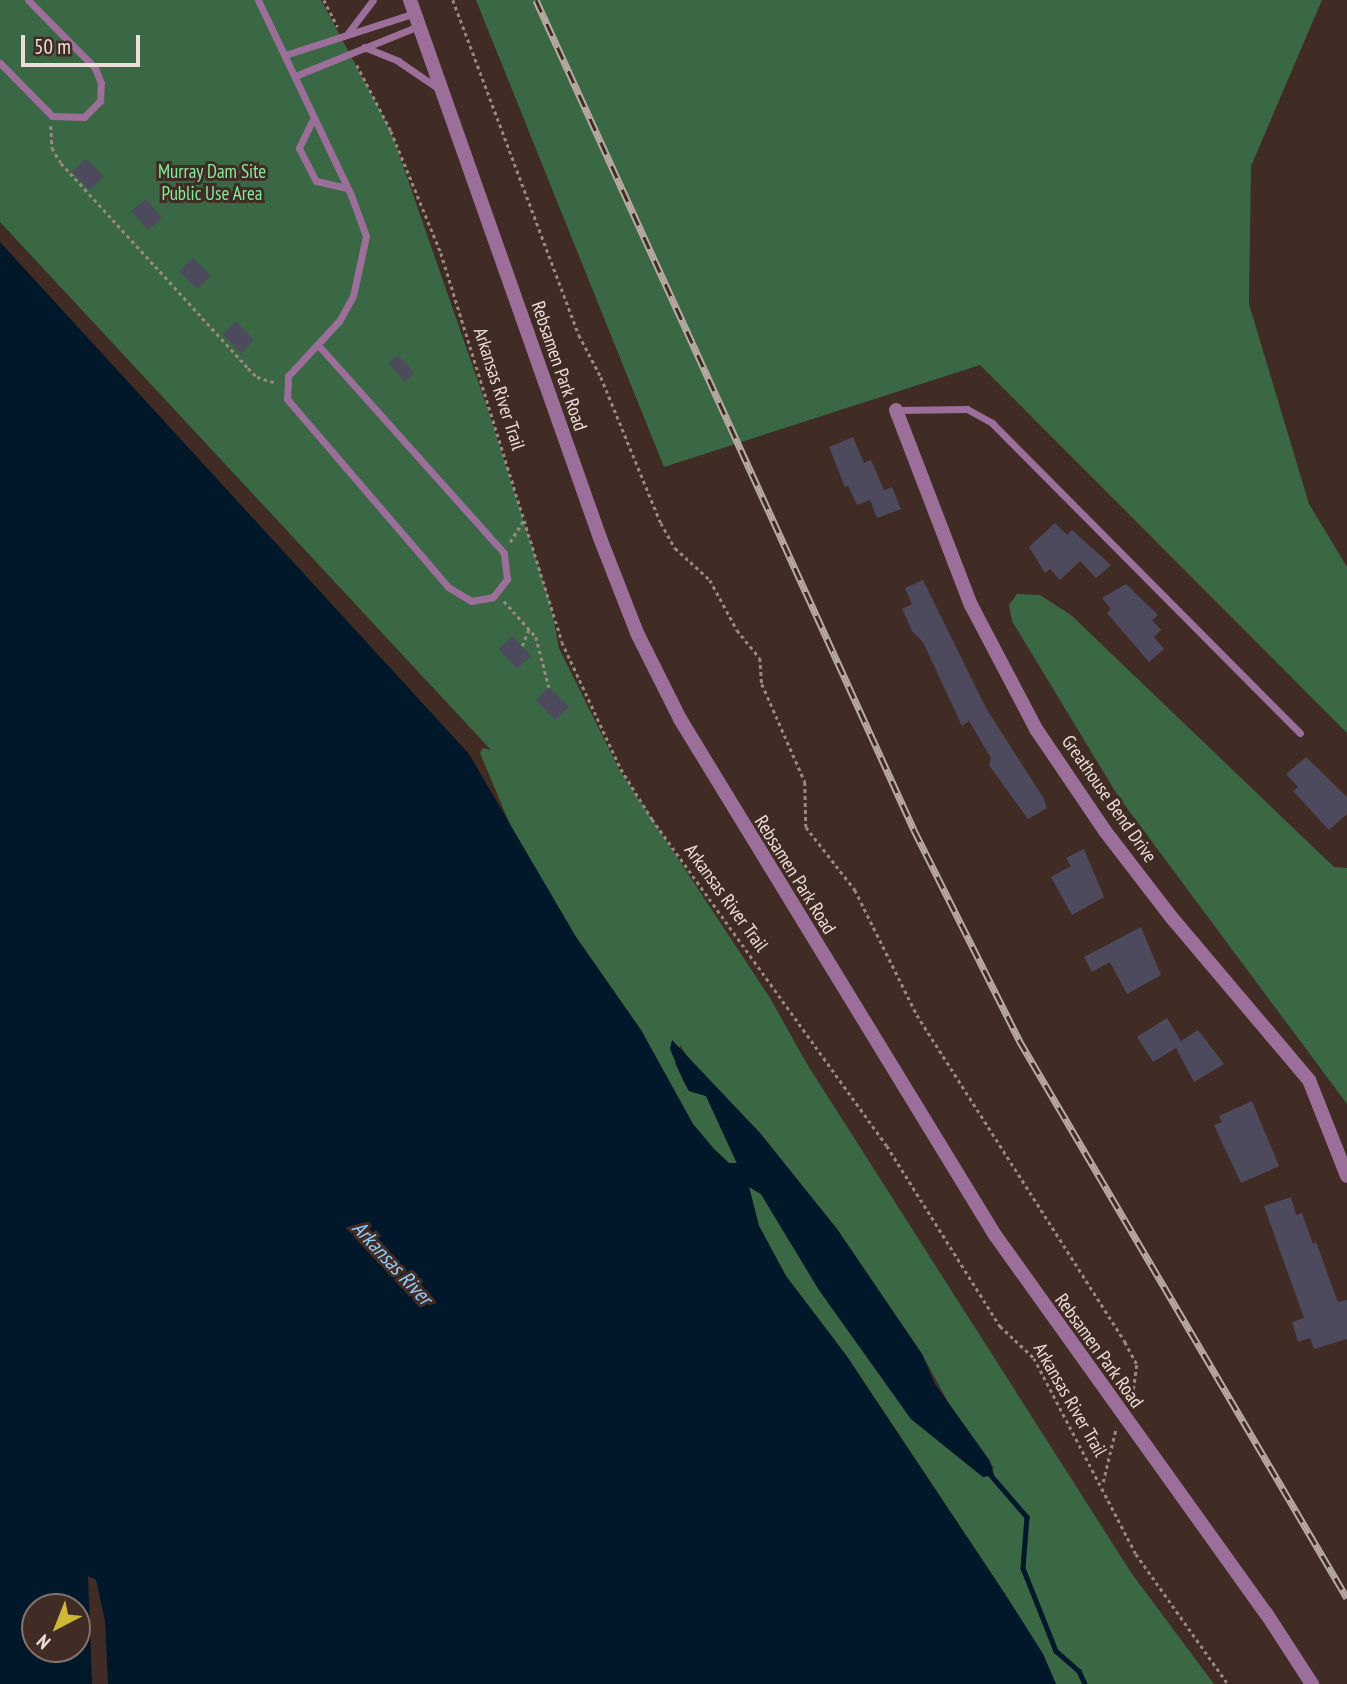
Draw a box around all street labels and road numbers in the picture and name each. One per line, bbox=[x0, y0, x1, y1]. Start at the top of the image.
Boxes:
street label: Rebsamen Park Road bbox=[526, 298, 592, 434]
street label: Arkansas River Trail bbox=[468, 325, 530, 453]
street label: Greathouse Bend Drive bbox=[1057, 731, 1161, 867]
street label: Rebsamen Park Road bbox=[749, 811, 841, 939]
street label: Arkansas River Trail bbox=[679, 840, 773, 956]
street label: Rebsamen Park Road bbox=[1050, 1289, 1148, 1413]
street label: Arkansas River Trail bbox=[1028, 1339, 1112, 1461]

